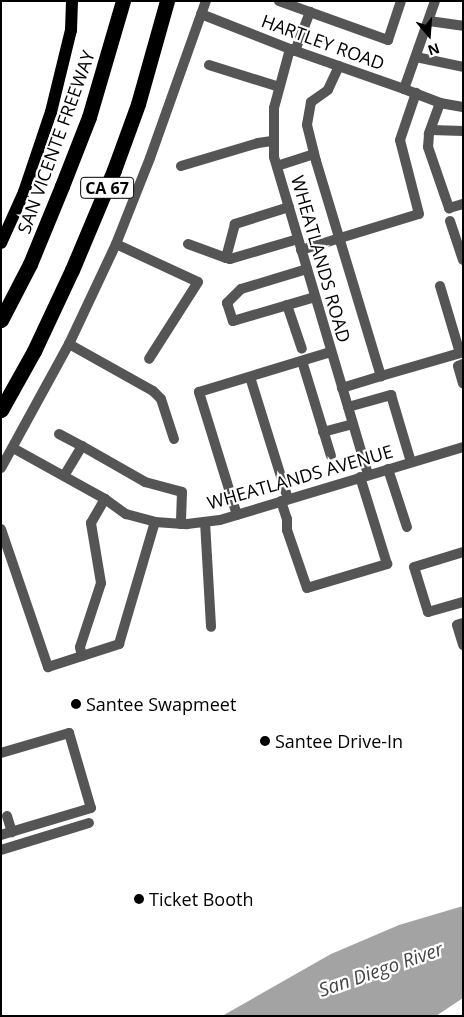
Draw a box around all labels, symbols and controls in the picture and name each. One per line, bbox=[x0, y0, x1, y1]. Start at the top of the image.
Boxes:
street label: HARTLEY ROAD bbox=[259, 10, 387, 74]
north arrow bbox=[404, 10, 454, 60]
text: N bbox=[425, 39, 442, 61]
street label: SAN VICENTE FREEWAY bbox=[13, 48, 99, 236]
street label: WHEATLANDS ROAD bbox=[287, 173, 355, 345]
road number: CA 67 bbox=[80, 174, 134, 202]
street label: WHEATLANDS AVENUE bbox=[205, 440, 395, 514]
place label: Santee Swapmeet bbox=[86, 693, 236, 715]
marker: Santee Swapmeet bbox=[70, 698, 82, 710]
place label: Santee Drive-In bbox=[275, 730, 403, 752]
marker: Santee Drive-In bbox=[259, 735, 271, 747]
place label: Ticket Booth bbox=[149, 888, 253, 910]
marker: Ticket Booth bbox=[133, 893, 145, 905]
water label: San Diego River bbox=[316, 938, 446, 1002]

